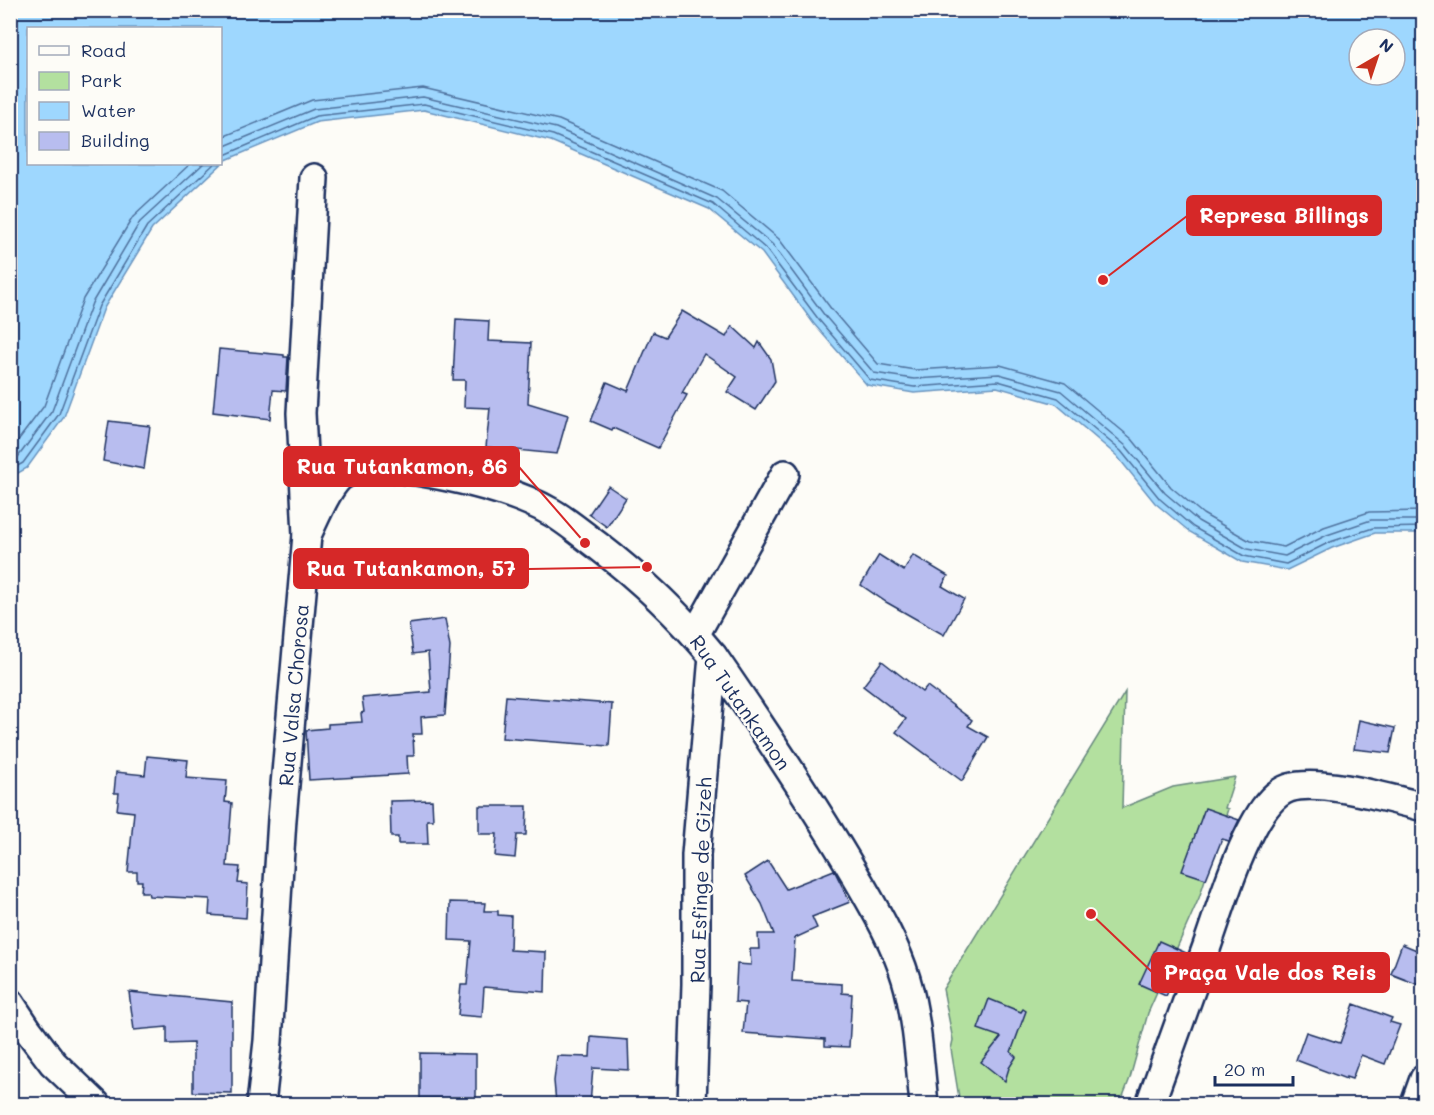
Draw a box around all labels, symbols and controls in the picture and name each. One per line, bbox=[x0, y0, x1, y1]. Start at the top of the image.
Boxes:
legend bbox=[27, 27, 222, 165]
north arrow bbox=[1347, 27, 1407, 87]
text: N bbox=[1375, 33, 1398, 57]
text: Road bbox=[81, 38, 126, 62]
text: Park bbox=[81, 68, 122, 92]
text: Water bbox=[81, 98, 136, 122]
text: Building bbox=[81, 128, 149, 152]
callout: Represa Billings bbox=[1187, 196, 1381, 235]
text: Represa Billings bbox=[1199, 201, 1369, 228]
callout: Rua Tutankamon, 86 bbox=[284, 447, 519, 486]
text: Rua Tutankamon, 86 bbox=[296, 452, 508, 479]
callout: Rua Tutankamon, 57 bbox=[294, 549, 528, 588]
text: Rua Tutankamon, 57 bbox=[306, 554, 516, 581]
street label: Rua Valsa Chorosa bbox=[272, 603, 314, 787]
street label: Rua Tutankamon bbox=[685, 629, 797, 775]
street label: Rua Esfinge de Gizeh bbox=[683, 776, 717, 984]
callout: Praça Vale dos Reis bbox=[1152, 953, 1389, 992]
text: Praça Vale dos Reis bbox=[1164, 958, 1376, 985]
scale bar bbox=[1215, 1049, 1293, 1087]
text: 20 m bbox=[1224, 1057, 1265, 1081]

